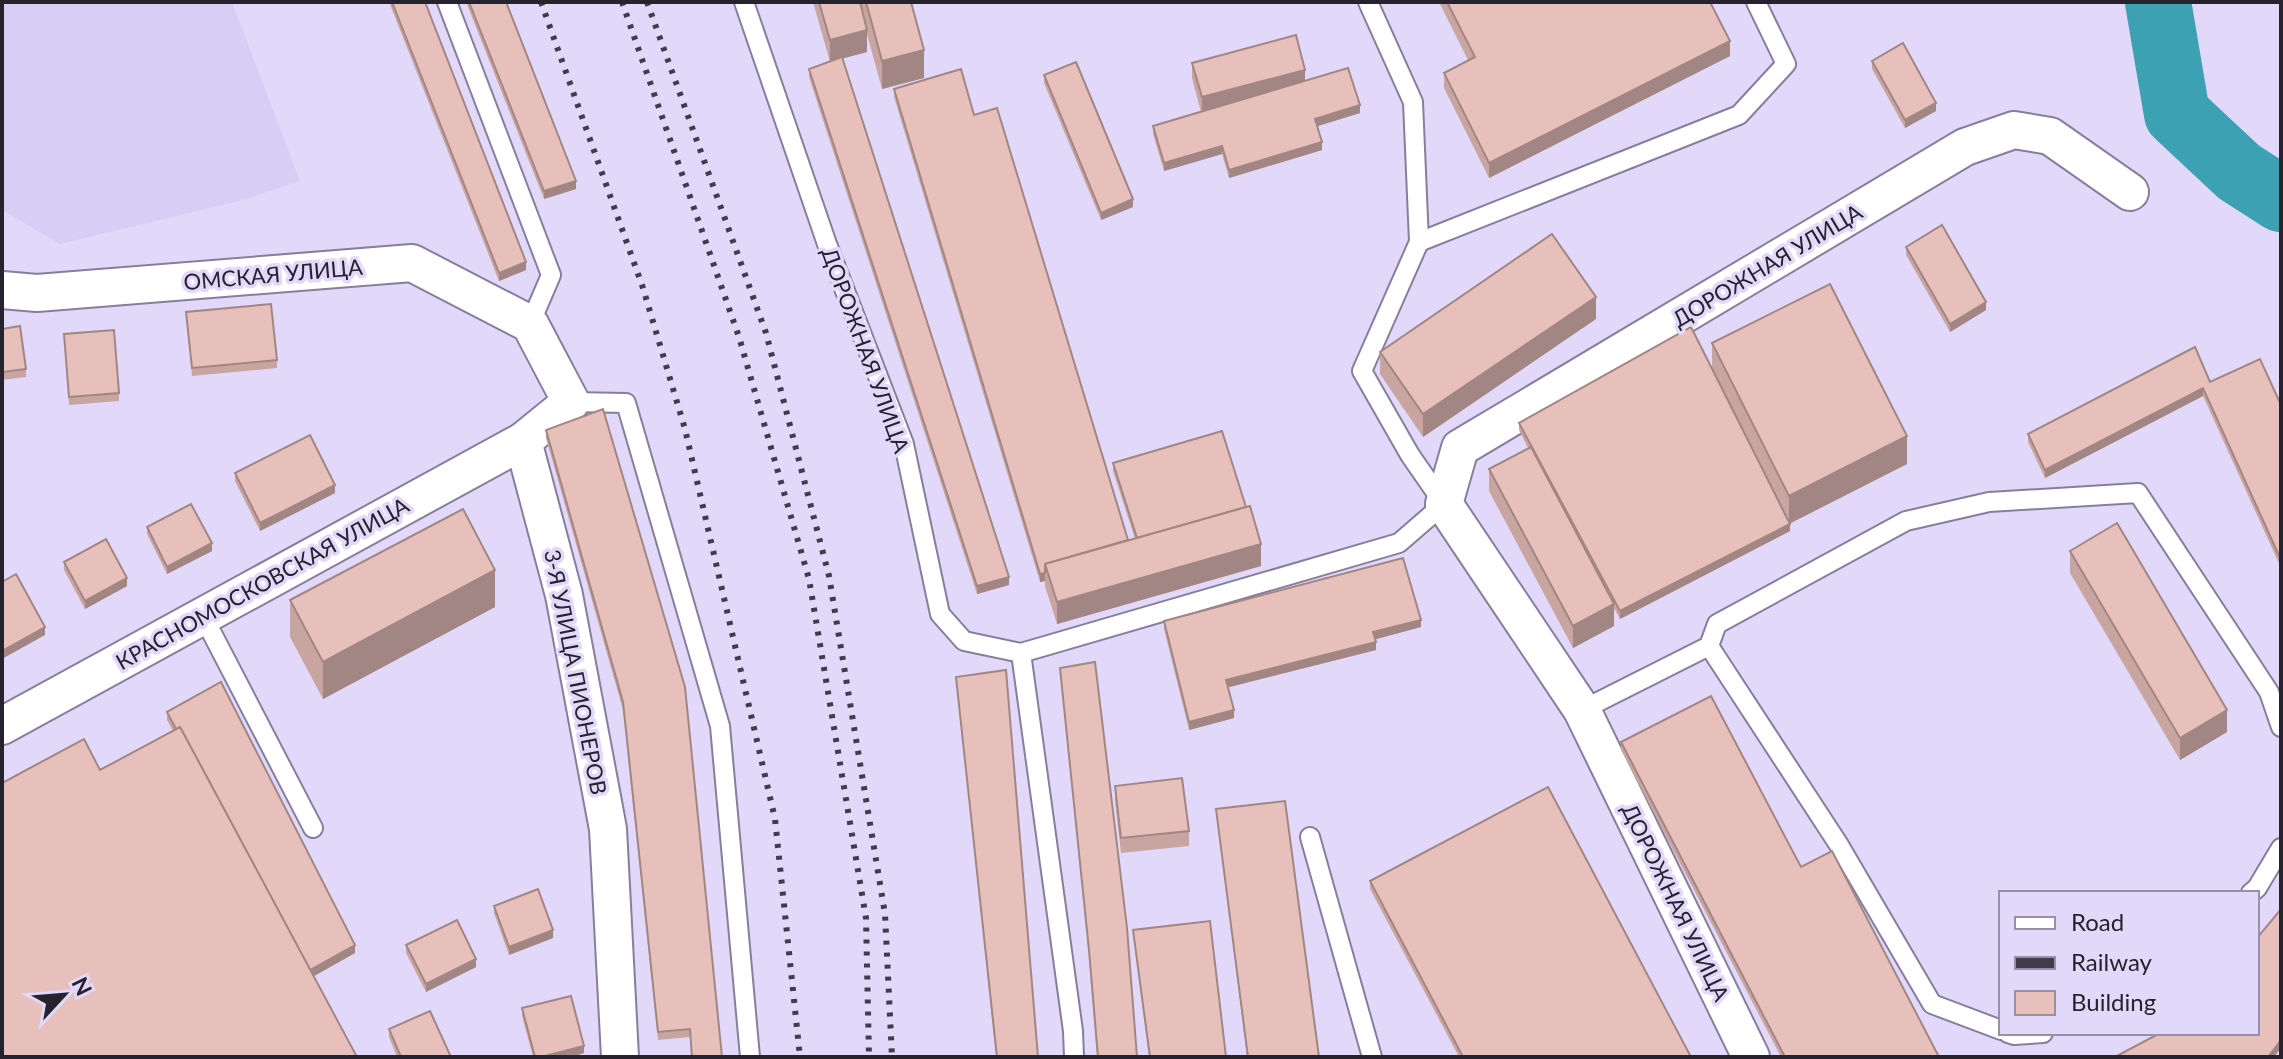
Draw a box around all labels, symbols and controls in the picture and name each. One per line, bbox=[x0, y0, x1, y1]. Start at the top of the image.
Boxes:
street label: ДОРОЖНАЯ УЛИЦА bbox=[1667, 198, 1867, 332]
street label: ДОРОЖНАЯ УЛИЦА bbox=[816, 244, 916, 457]
street label: ОМСКАЯ УЛИЦА bbox=[182, 253, 364, 295]
street label: КРАСНОМОСКОВСКАЯ УЛИЦА bbox=[111, 491, 413, 675]
street label: 3-Я УЛИЦА ПИОНЕРОВ bbox=[539, 547, 613, 797]
street label: ДОРОЖНАЯ УЛИЦА bbox=[1616, 799, 1736, 1005]
legend bbox=[1999, 891, 2259, 1035]
text: Road bbox=[2071, 907, 2124, 936]
text: Railway bbox=[2071, 947, 2153, 976]
north arrow bbox=[24, 955, 104, 1035]
text: N bbox=[67, 972, 98, 1000]
text: Building bbox=[2071, 987, 2156, 1016]

